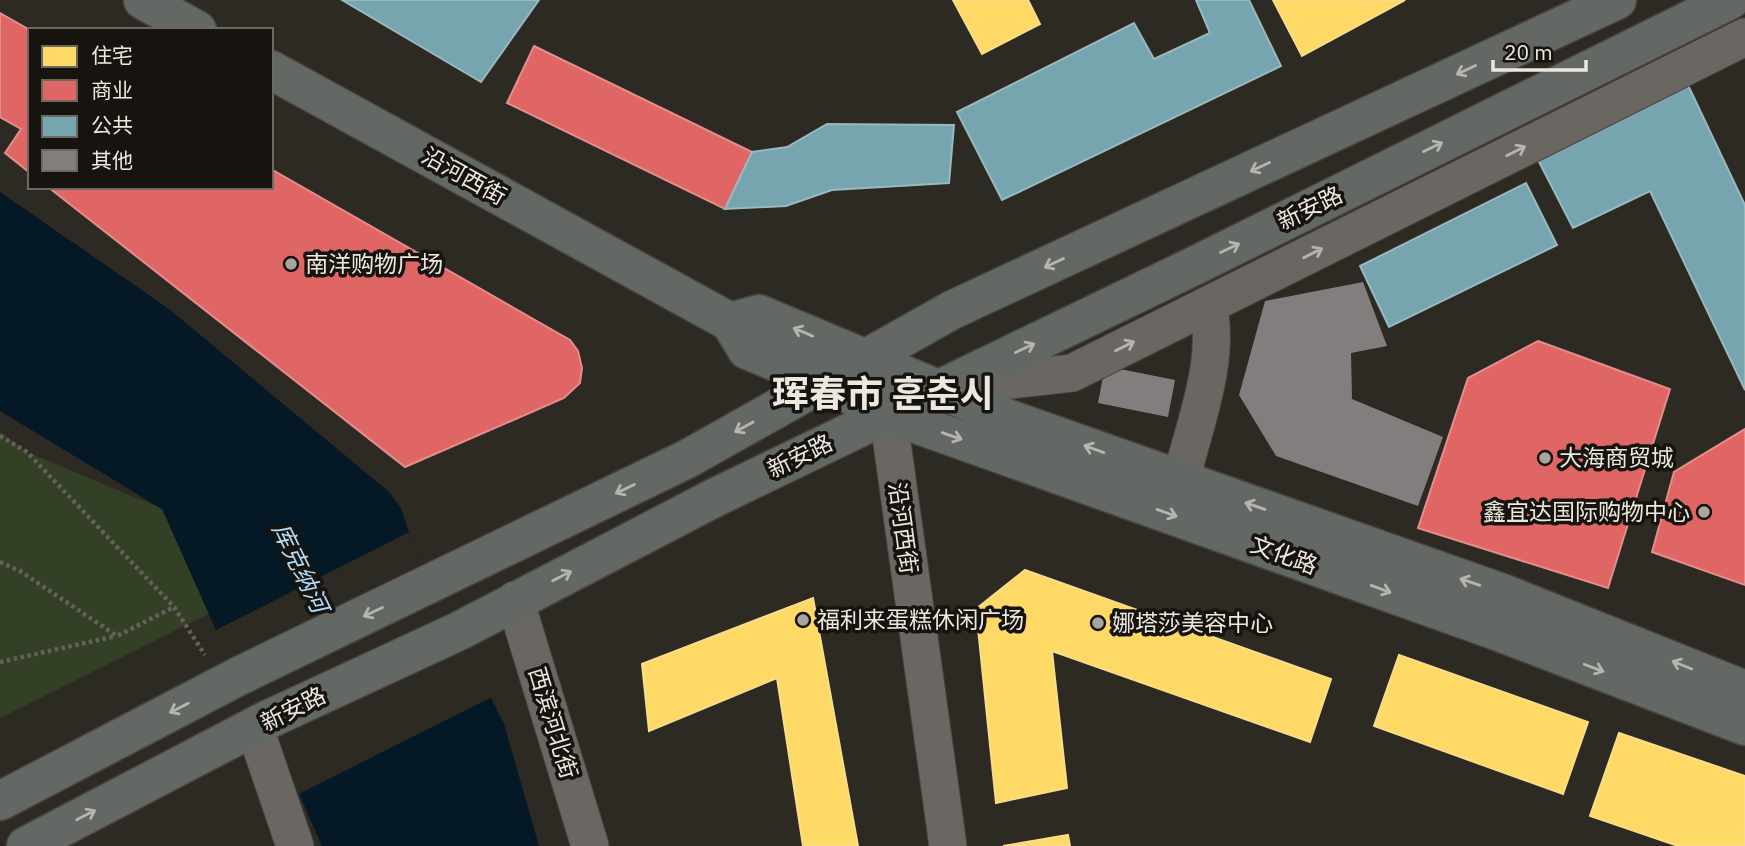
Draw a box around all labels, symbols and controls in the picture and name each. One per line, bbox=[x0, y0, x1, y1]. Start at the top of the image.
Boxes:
legend bbox=[28, 28, 273, 189]
scale bar bbox=[1493, 28, 1586, 72]
text: 20 m bbox=[1504, 38, 1553, 66]
text: 住宅 bbox=[91, 41, 133, 69]
one-way arrow bbox=[1456, 64, 1477, 77]
text: 商业 bbox=[91, 76, 133, 104]
text: 公共 bbox=[91, 111, 133, 139]
street label: 沿河西街 bbox=[417, 140, 512, 211]
one-way arrow bbox=[1422, 140, 1443, 154]
one-way arrow bbox=[1505, 144, 1526, 158]
text: 其他 bbox=[91, 146, 133, 174]
one-way arrow bbox=[1250, 160, 1271, 174]
street label: 新安路 bbox=[1272, 178, 1347, 236]
one-way arrow bbox=[1219, 241, 1240, 255]
one-way arrow bbox=[1302, 245, 1322, 259]
place label: 南洋购物广场 bbox=[305, 248, 443, 278]
marker: 南洋购物广场 bbox=[283, 256, 299, 272]
one-way arrow bbox=[1044, 257, 1065, 270]
one-way arrow bbox=[793, 325, 814, 338]
one-way arrow bbox=[1114, 339, 1135, 353]
one-way arrow bbox=[1014, 340, 1035, 354]
district label: 珲春市 훈춘시 bbox=[772, 369, 994, 417]
one-way arrow bbox=[734, 420, 754, 434]
street label: 新安路 bbox=[762, 426, 837, 484]
one-way arrow bbox=[941, 431, 963, 443]
one-way arrow bbox=[1083, 442, 1105, 454]
place label: 大海商贸城 bbox=[1559, 442, 1674, 472]
marker: 大海商贸城 bbox=[1537, 450, 1553, 466]
street label: 沿河西街 bbox=[883, 480, 925, 576]
one-way arrow bbox=[616, 482, 636, 496]
place label: 鑫宜达国际购物中心 bbox=[1483, 496, 1690, 526]
one-way arrow bbox=[1245, 499, 1267, 511]
marker: 鑫宜达国际购物中心 bbox=[1696, 504, 1712, 520]
one-way arrow bbox=[1155, 507, 1177, 520]
water label: 库克纳河 bbox=[265, 517, 338, 621]
street label: 文化路 bbox=[1247, 528, 1322, 580]
one-way arrow bbox=[551, 568, 572, 582]
one-way arrow bbox=[1459, 575, 1481, 587]
one-way arrow bbox=[1369, 584, 1391, 597]
place label: 福利来蛋糕休闲广场 bbox=[817, 604, 1024, 634]
one-way arrow bbox=[363, 606, 384, 619]
place label: 娜塔莎美容中心 bbox=[1112, 607, 1273, 637]
marker: 福利来蛋糕休闲广场 bbox=[795, 612, 811, 628]
marker: 娜塔莎美容中心 bbox=[1090, 615, 1106, 631]
one-way arrow bbox=[1671, 657, 1693, 670]
street label: 西滨河北街 bbox=[523, 663, 585, 782]
one-way arrow bbox=[1583, 663, 1605, 676]
street label: 新安路 bbox=[255, 679, 330, 737]
one-way arrow bbox=[169, 702, 190, 716]
one-way arrow bbox=[76, 808, 96, 822]

